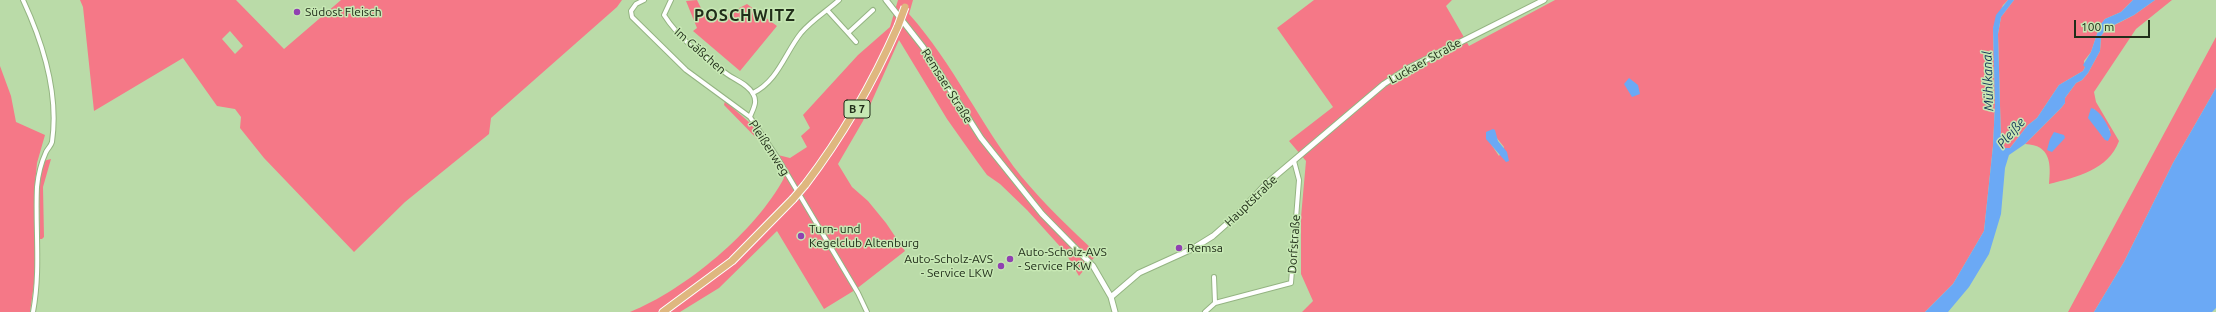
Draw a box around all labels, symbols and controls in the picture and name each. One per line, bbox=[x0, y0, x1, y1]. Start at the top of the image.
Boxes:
place label: Südost Fleisch bbox=[305, 5, 381, 19]
district label: POSCHWITZ bbox=[694, 6, 796, 26]
marker: Südost Fleisch bbox=[292, 7, 302, 17]
scale bar bbox=[2076, 12, 2152, 38]
text: 100 m bbox=[2081, 20, 2114, 33]
street label: Im Gäßchen bbox=[671, 25, 729, 77]
street label: Luckaer Straße bbox=[1386, 35, 1464, 87]
street label: Remsaer Straße bbox=[918, 46, 976, 126]
water label: Mühlkanal bbox=[1979, 51, 1997, 111]
road number: B 7 bbox=[844, 100, 870, 118]
water label: Pleiße bbox=[1994, 115, 2028, 151]
street label: Pleißenweg bbox=[746, 117, 792, 179]
street label: Hauptstraße bbox=[1222, 172, 1280, 230]
street label: Dorfstraße bbox=[1285, 214, 1303, 274]
place label: Turn- und Kegelclub Altenburg bbox=[809, 222, 919, 250]
marker: Turn- und Kegelclub Altenburg bbox=[796, 231, 806, 241]
place label: Remsa bbox=[1187, 241, 1223, 255]
marker: Remsa bbox=[1174, 243, 1184, 253]
place label: Auto-Scholz-AVS - Service PKW bbox=[1018, 245, 1107, 273]
place label: Auto-Scholz-AVS - Service LKW bbox=[904, 252, 993, 280]
marker: Auto-Scholz-AVS - Service PKW bbox=[1005, 254, 1015, 264]
marker: Auto-Scholz-AVS - Service LKW bbox=[996, 261, 1006, 271]

